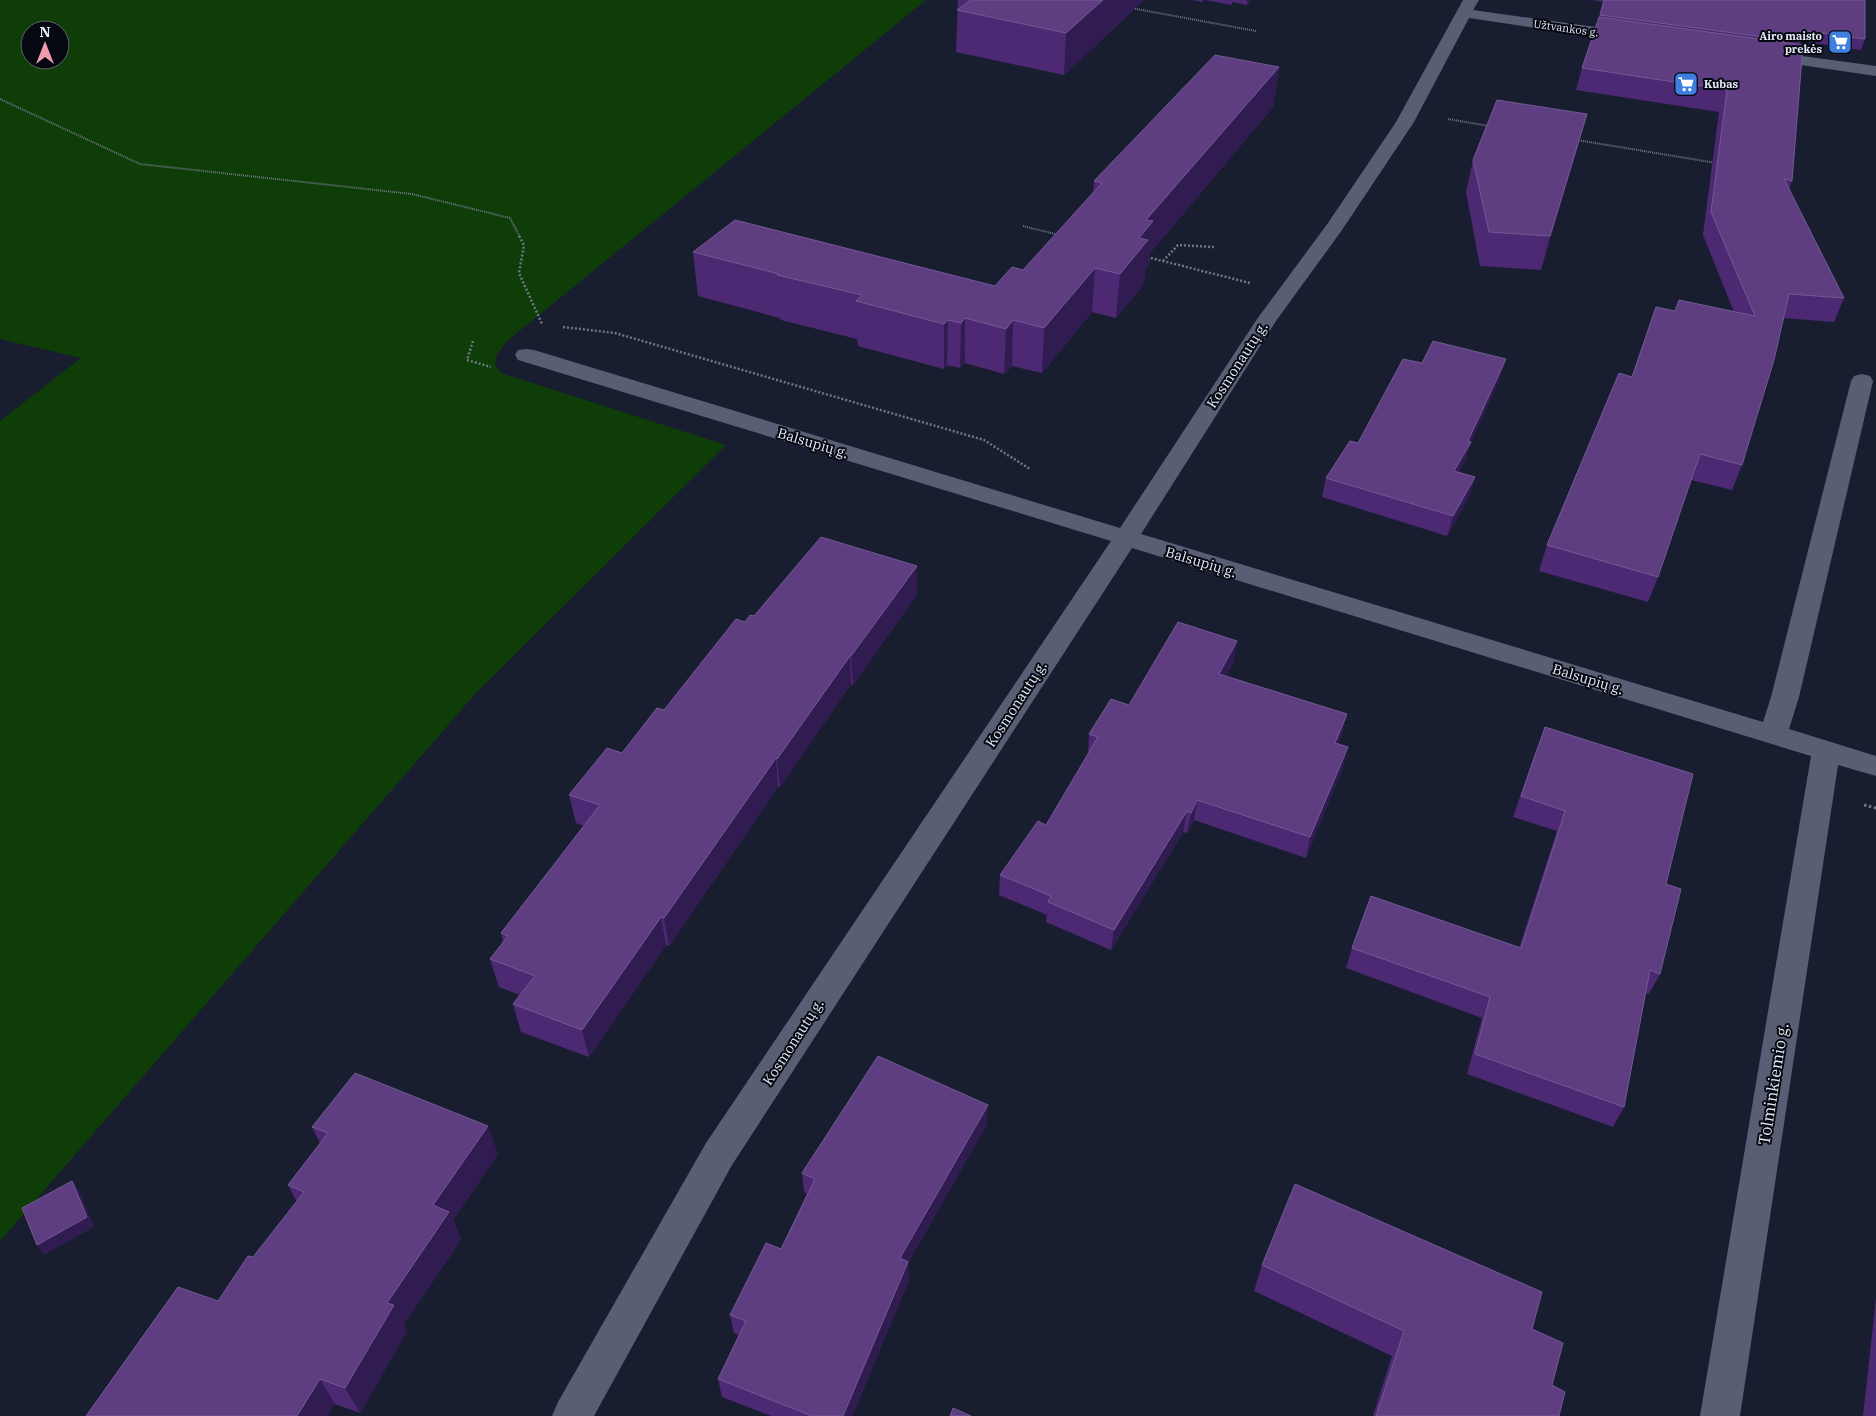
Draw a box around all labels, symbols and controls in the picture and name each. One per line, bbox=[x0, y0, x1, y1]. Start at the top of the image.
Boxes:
street label: Užtvankos g. bbox=[1533, 16, 1600, 40]
north arrow bbox=[20, 20, 70, 70]
text: N bbox=[39, 23, 51, 41]
place label: Airo maisto prekės bbox=[1760, 29, 1822, 56]
supermarket icon: Airo maisto prekės bbox=[1827, 29, 1853, 55]
supermarket icon: Kubas bbox=[1673, 71, 1699, 97]
place label: Kubas bbox=[1704, 77, 1739, 91]
street label: Kosmonautų g. bbox=[1202, 319, 1272, 411]
street label: Balsupių g. bbox=[775, 424, 851, 462]
street label: Balsupių g. bbox=[1163, 543, 1239, 581]
street label: Kosmonautų g. bbox=[981, 658, 1051, 750]
street label: Balsupių g. bbox=[1550, 660, 1626, 698]
street label: Kosmonautų g. bbox=[758, 996, 828, 1088]
street label: Tolminkiemio g. bbox=[1753, 1022, 1793, 1146]

